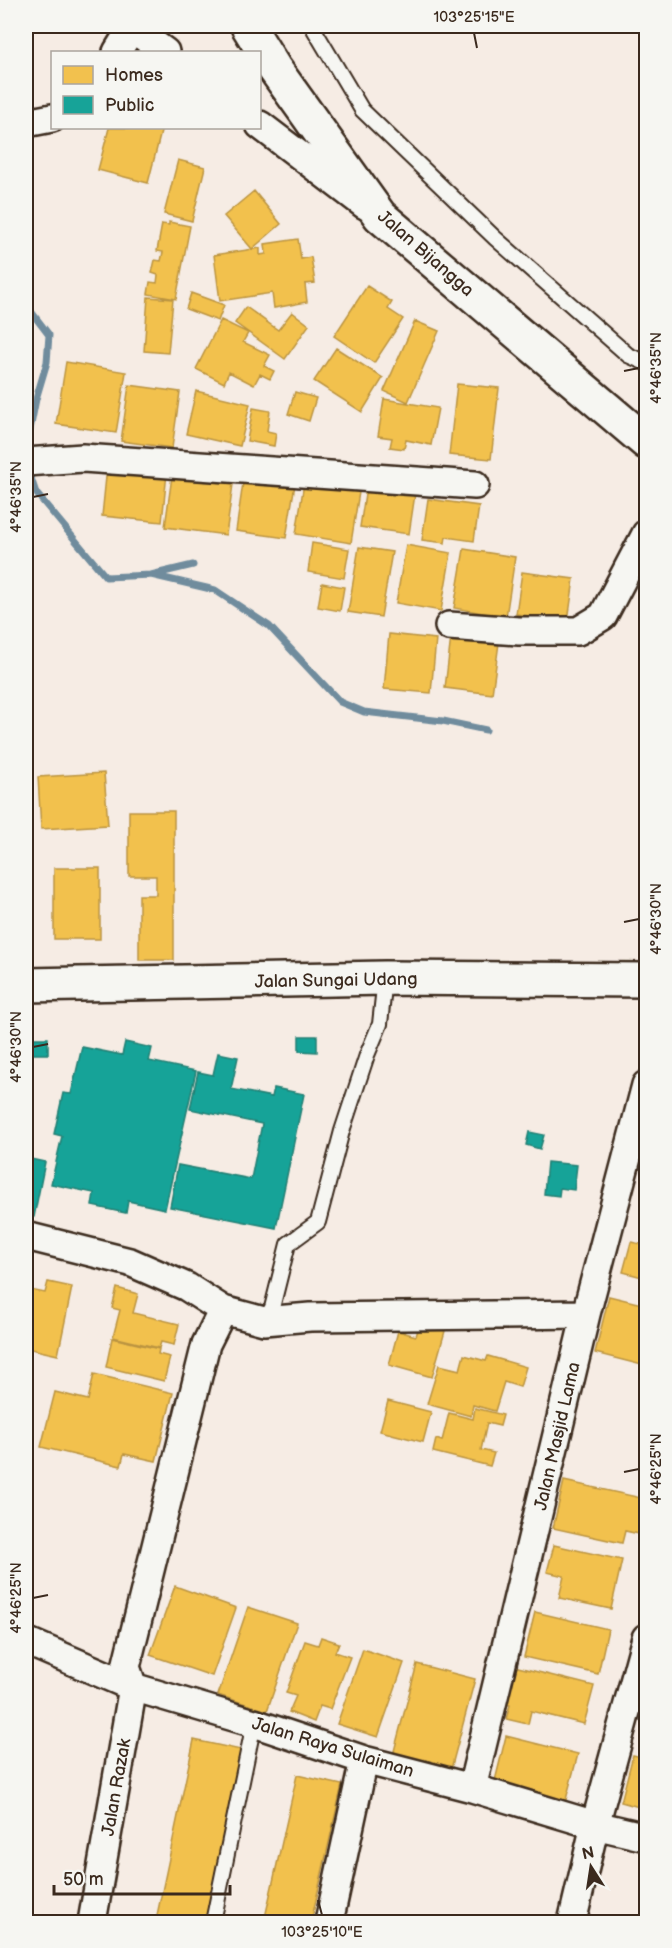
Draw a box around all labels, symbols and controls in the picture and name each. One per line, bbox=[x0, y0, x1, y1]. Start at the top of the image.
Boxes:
text: 103°25'15"E bbox=[433, 8, 515, 27]
legend bbox=[51, 51, 261, 129]
text: Homes bbox=[105, 65, 163, 86]
text: Public bbox=[105, 95, 154, 116]
street label: Jalan Bijangga bbox=[373, 206, 478, 301]
text: 4°46'35"N bbox=[647, 332, 666, 404]
text: 4°46'35"N bbox=[7, 461, 26, 533]
text: 4°46'30"N bbox=[647, 883, 666, 955]
street label: Jalan Sungai Udang bbox=[254, 969, 418, 992]
text: 4°46'30"N bbox=[7, 1011, 26, 1083]
street label: Jalan Masjid Lama bbox=[530, 1360, 585, 1512]
text: 4°46'25"N bbox=[647, 1433, 666, 1505]
text: 4°46'25"N bbox=[7, 1562, 26, 1634]
street label: Jalan Raya Sulaiman bbox=[249, 1713, 416, 1782]
street label: Jalan Razak bbox=[98, 1736, 135, 1838]
north arrow bbox=[561, 1837, 621, 1897]
text: N bbox=[580, 1843, 596, 1864]
scale bar bbox=[54, 1858, 230, 1896]
text: 50 m bbox=[63, 1869, 104, 1890]
text: 103°25'10"E bbox=[281, 1923, 363, 1942]

